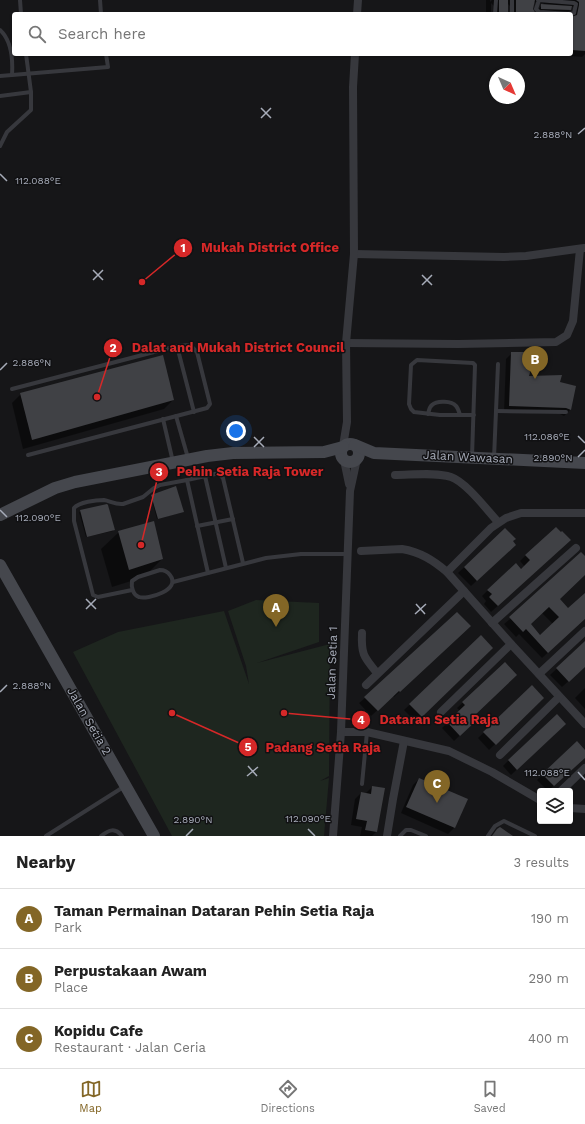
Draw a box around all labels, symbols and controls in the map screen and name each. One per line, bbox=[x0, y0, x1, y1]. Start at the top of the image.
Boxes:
search box bbox=[12, 12, 573, 56]
icon: search bbox=[26, 23, 48, 45]
text: Search here bbox=[58, 25, 146, 43]
north arrow bbox=[489, 68, 525, 104]
text: 2.888°N bbox=[534, 129, 572, 140]
text: 112.088°E bbox=[15, 175, 61, 186]
callout: Mukah District Office bbox=[173, 235, 347, 260]
text: Mukah District Office bbox=[201, 240, 339, 255]
text: 1 bbox=[180, 241, 186, 255]
callout: Dalat and Mukah District Council bbox=[103, 335, 352, 360]
text: Dalat and Mukah District Council bbox=[132, 340, 345, 355]
text: 2 bbox=[109, 341, 117, 355]
pin: B bbox=[522, 346, 548, 379]
text: 2.886°N bbox=[13, 357, 51, 368]
your location bbox=[226, 421, 246, 441]
text: 112.086°E bbox=[524, 431, 570, 442]
street label: Jalan Wawasan bbox=[423, 448, 513, 466]
text: 2.890°N bbox=[534, 452, 572, 463]
callout: Pehin Setia Raja Tower bbox=[149, 459, 332, 484]
text: Pehin Setia Raja Tower bbox=[177, 464, 324, 479]
text: 3 bbox=[155, 465, 163, 479]
text: 112.090°E bbox=[15, 512, 61, 523]
pin: A bbox=[263, 594, 289, 627]
street label: Jalan Setia 1 bbox=[324, 626, 340, 700]
text: 2.888°N bbox=[13, 680, 51, 691]
street label: Jalan Setia 2 bbox=[64, 685, 114, 757]
callout: Dataran Setia Raja bbox=[351, 707, 506, 732]
text: Dataran Setia Raja bbox=[380, 712, 499, 727]
text: 4 bbox=[357, 713, 365, 727]
callout: Padang Setia Raja bbox=[238, 735, 389, 760]
text: 5 bbox=[245, 740, 252, 754]
text: Padang Setia Raja bbox=[265, 740, 381, 755]
text: 112.088°E bbox=[524, 767, 570, 778]
pin: C bbox=[424, 770, 450, 803]
map controls bbox=[537, 788, 573, 824]
button: layers bbox=[537, 788, 573, 824]
text: 112.090°E bbox=[285, 813, 331, 824]
text: 2.890°N bbox=[174, 814, 212, 825]
text: Nearby bbox=[16, 852, 75, 872]
text: 3 results bbox=[514, 855, 569, 870]
text: Taman Permainan Dataran Pehin Setia Raja bbox=[54, 902, 374, 920]
text: A bbox=[25, 911, 33, 926]
text: 190 m bbox=[531, 911, 569, 926]
text: Park bbox=[54, 920, 82, 935]
text: Perpustakaan Awam bbox=[54, 962, 207, 980]
text: B bbox=[25, 971, 33, 986]
text: 290 m bbox=[528, 971, 569, 986]
text: Place bbox=[54, 980, 88, 995]
text: Kopidu Cafe bbox=[54, 1022, 143, 1040]
text: C bbox=[25, 1031, 33, 1046]
text: 400 m bbox=[528, 1031, 569, 1046]
text: Restaurant · Jalan Ceria bbox=[54, 1040, 206, 1055]
tab: Map bbox=[79, 1078, 102, 1115]
tab: Directions bbox=[261, 1078, 315, 1115]
tab: Saved bbox=[474, 1078, 506, 1115]

